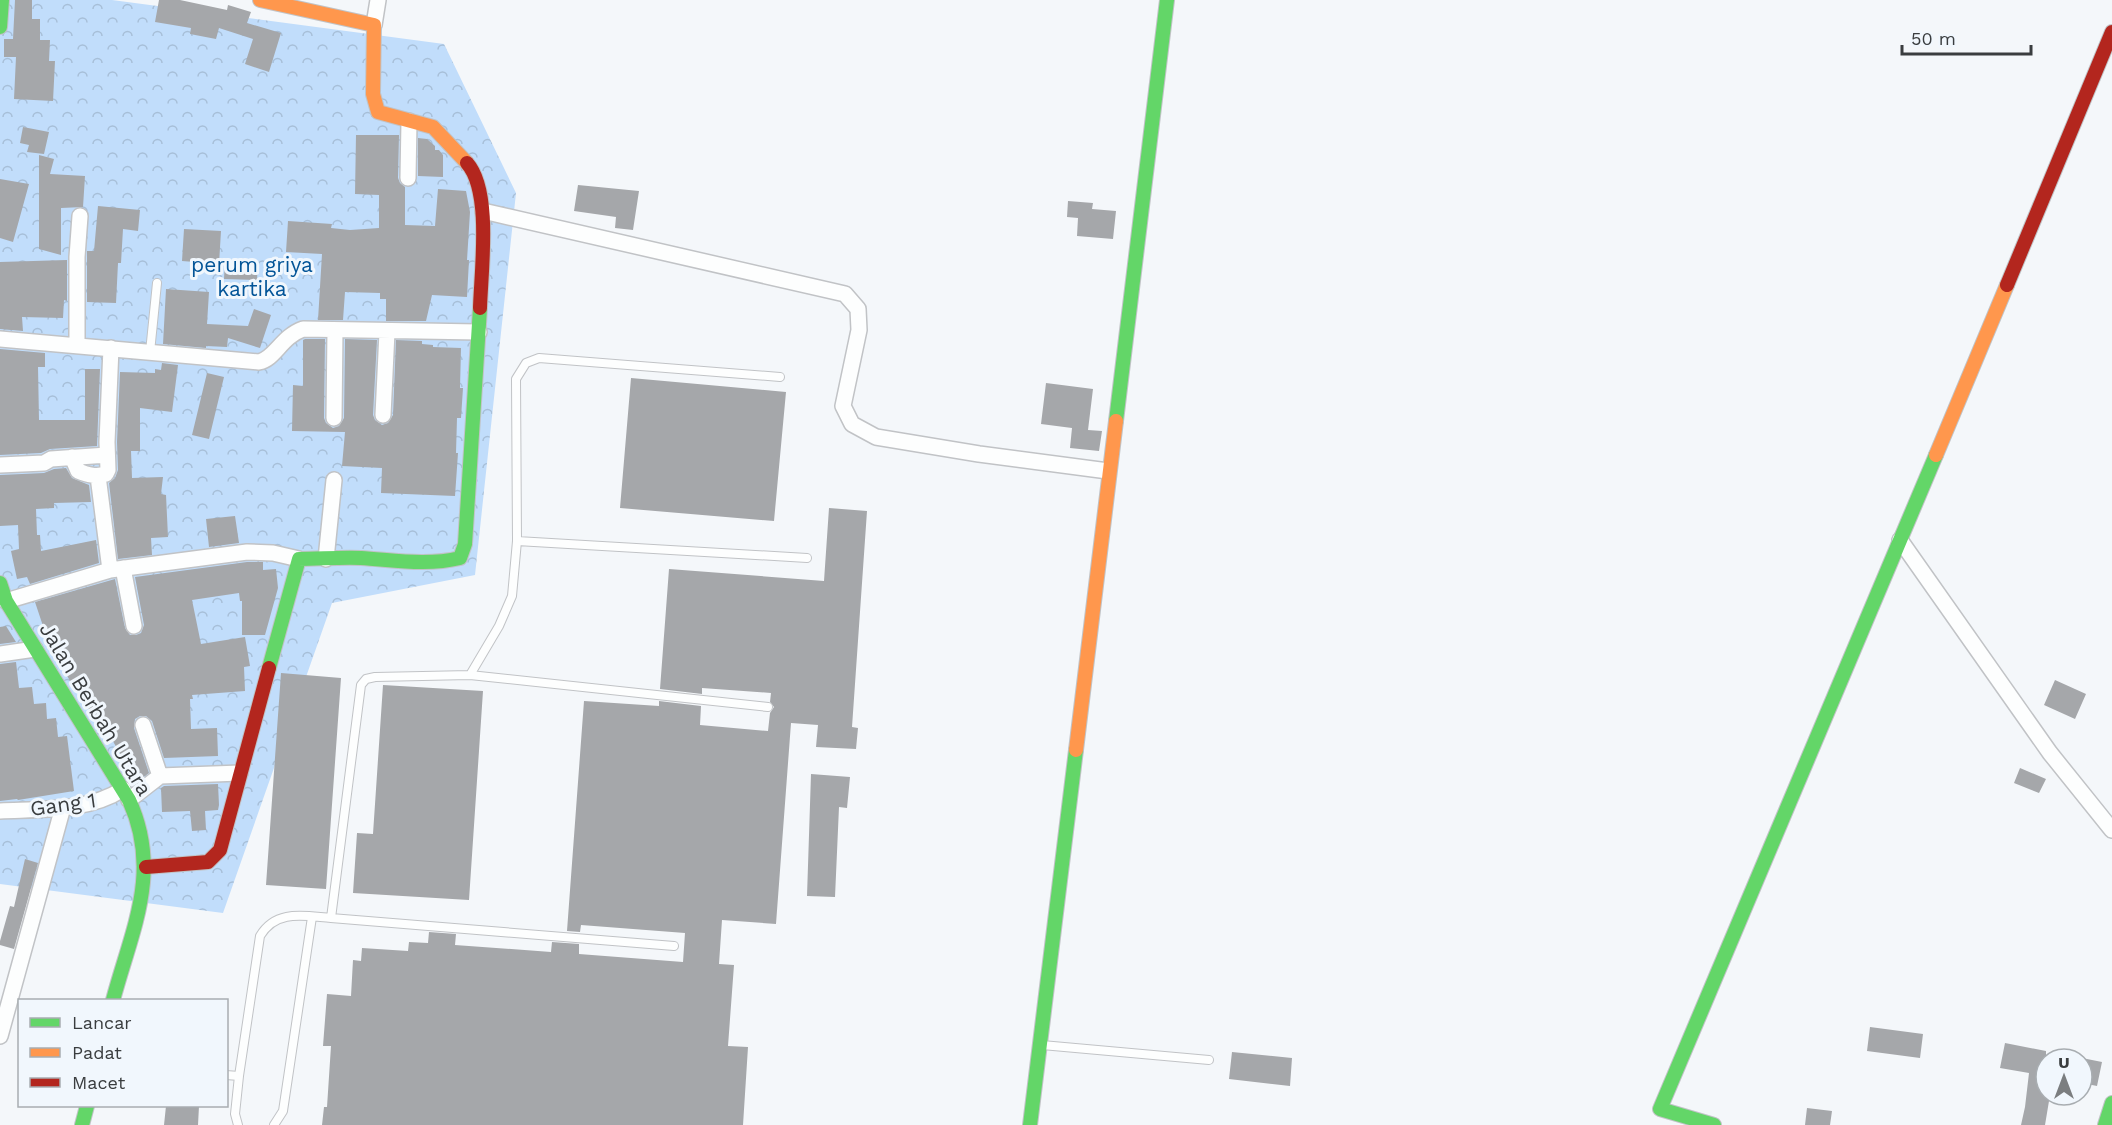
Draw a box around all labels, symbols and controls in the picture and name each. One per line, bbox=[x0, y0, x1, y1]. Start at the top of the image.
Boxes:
scale bar bbox=[1902, 18, 2031, 56]
text: 50 m bbox=[1911, 28, 1956, 49]
park label: perum griya kartika bbox=[191, 252, 313, 301]
street label: Jalan Berbah Utara bbox=[35, 618, 158, 800]
street label: Gang 1 bbox=[28, 787, 98, 821]
legend bbox=[18, 999, 228, 1107]
text: Lancar bbox=[72, 1012, 132, 1033]
text: Padat bbox=[72, 1042, 122, 1063]
north arrow bbox=[2034, 1047, 2094, 1107]
text: U bbox=[2058, 1053, 2070, 1072]
text: Macet bbox=[72, 1072, 126, 1093]

